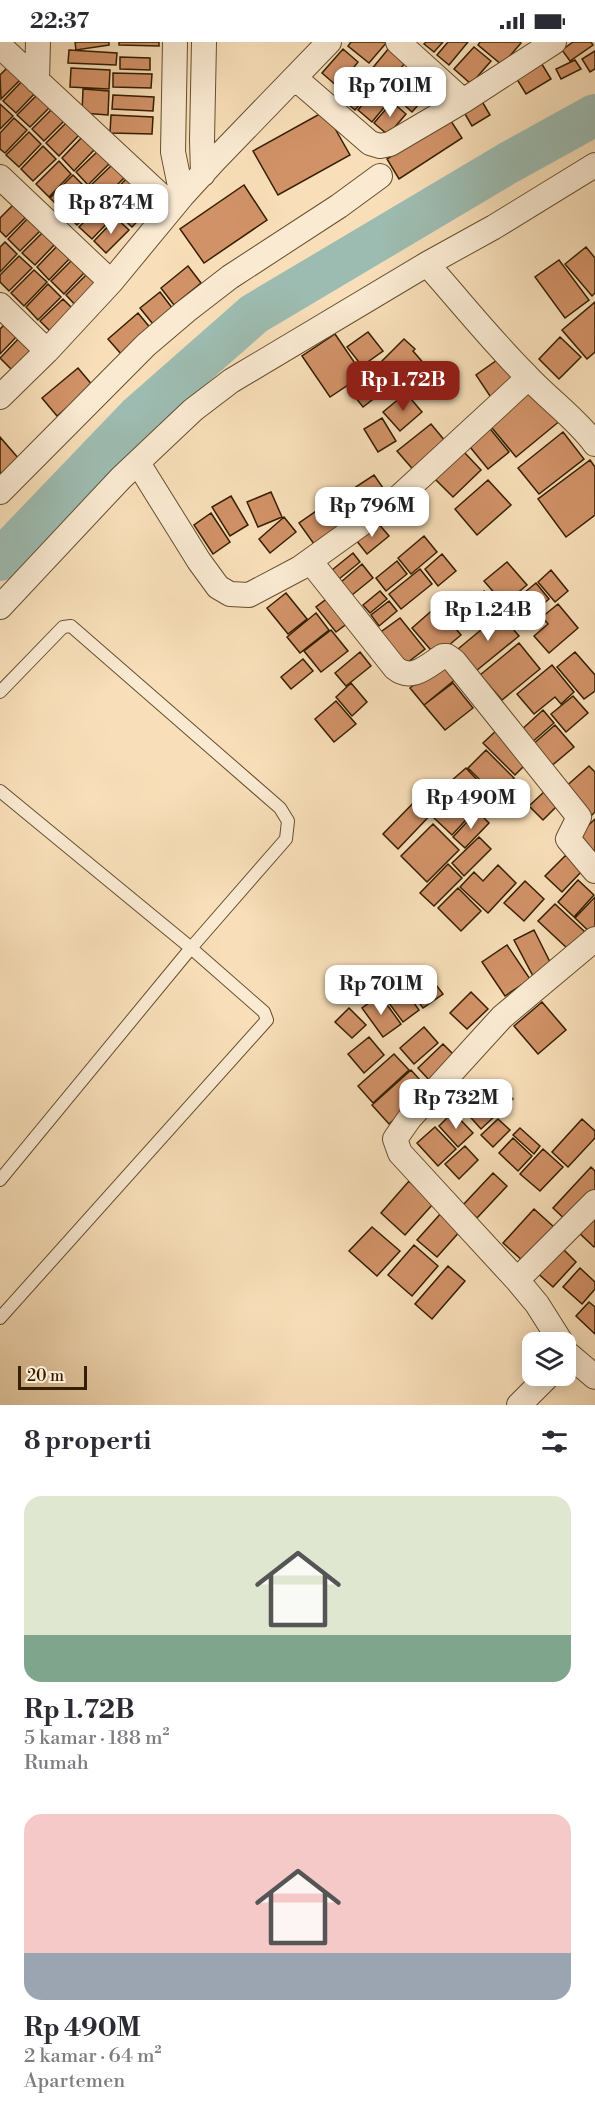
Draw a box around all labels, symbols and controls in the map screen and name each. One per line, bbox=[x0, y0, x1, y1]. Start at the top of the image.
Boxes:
text: 22:37 bbox=[30, 8, 89, 35]
pin: Rp 701M bbox=[335, 67, 445, 118]
text: Rp 701M bbox=[348, 74, 432, 99]
pin: Rp 874M bbox=[56, 184, 166, 235]
text: Rp 874M bbox=[68, 191, 154, 216]
pin: Rp 1.72B bbox=[341, 361, 465, 412]
text: Rp 1.72B bbox=[361, 368, 445, 393]
pin: Rp 796M bbox=[317, 487, 427, 538]
text: Rp 796M bbox=[329, 494, 415, 519]
pin: Rp 1.24B bbox=[426, 591, 550, 642]
text: Rp 1.24B bbox=[444, 598, 532, 623]
pin: Rp 490M bbox=[416, 779, 526, 830]
text: Rp 490M bbox=[426, 786, 516, 811]
pin: Rp 701M bbox=[326, 965, 436, 1016]
text: Rp 701M bbox=[339, 972, 423, 997]
pin: Rp 732M bbox=[401, 1079, 511, 1130]
text: Rp 732M bbox=[413, 1086, 499, 1111]
map controls bbox=[522, 1332, 576, 1386]
button: layers bbox=[522, 1332, 576, 1386]
scale bar bbox=[18, 1363, 87, 1390]
text: 20 m bbox=[27, 1366, 64, 1386]
text: 8 properti bbox=[24, 1425, 151, 1457]
icon: filters bbox=[538, 1425, 571, 1458]
icon: home bbox=[244, 1535, 352, 1643]
text: Rp 1.72B bbox=[24, 1694, 134, 1726]
text: 5 kamar · 188 m² bbox=[24, 1726, 170, 1751]
text: Rumah bbox=[24, 1751, 89, 1776]
icon: home bbox=[244, 1853, 352, 1961]
text: Rp 490M bbox=[24, 2012, 141, 2044]
text: 2 kamar · 64 m² bbox=[24, 2044, 162, 2069]
text: Apartemen bbox=[24, 2069, 125, 2094]

